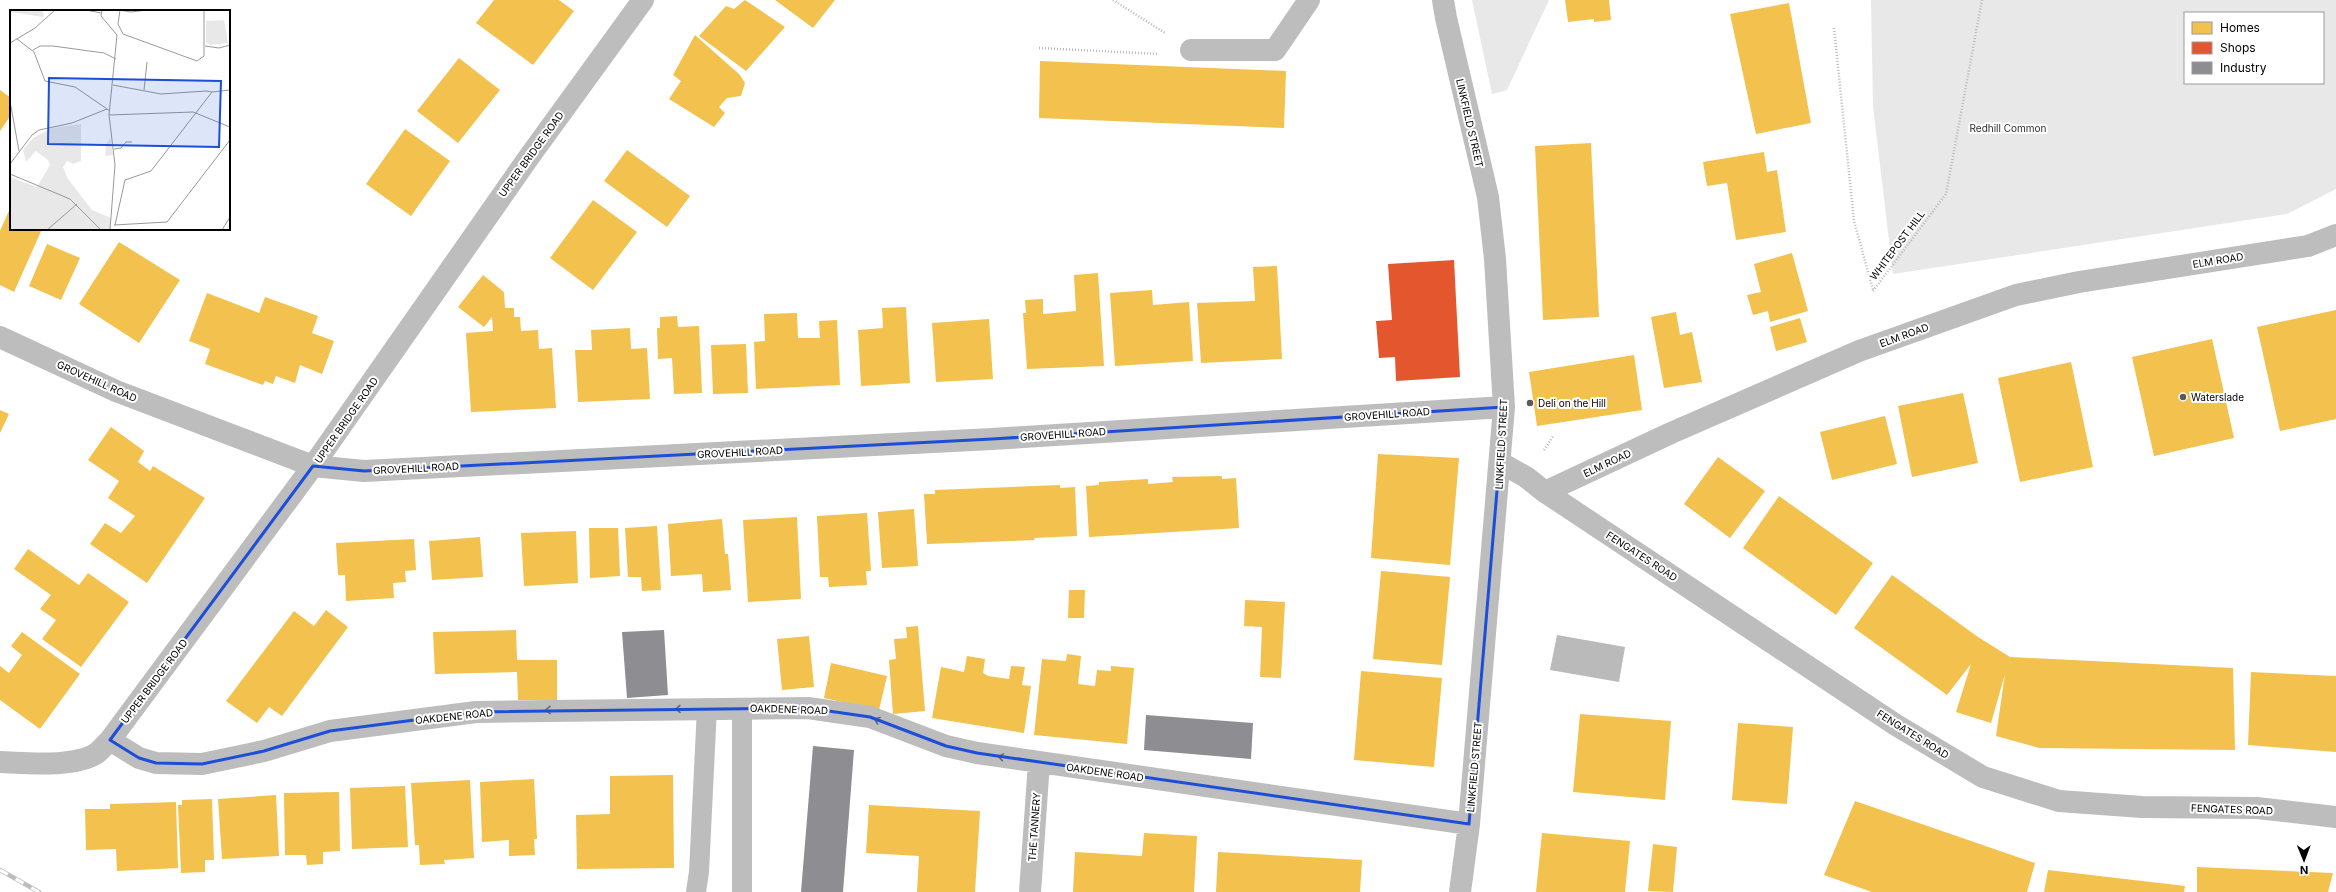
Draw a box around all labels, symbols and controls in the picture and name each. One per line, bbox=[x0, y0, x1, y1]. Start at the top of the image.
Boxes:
inset map bbox=[10, 10, 230, 230]
legend bbox=[2184, 12, 2324, 84]
text: Homes bbox=[2220, 20, 2260, 35]
text: Shops bbox=[2220, 40, 2256, 55]
text: Industry bbox=[2220, 60, 2267, 75]
street label: LINKFIELD STREET bbox=[1454, 77, 1486, 169]
street label: UPPER BRIDGE ROAD bbox=[496, 109, 566, 199]
park label: Redhill Common bbox=[1970, 122, 2047, 134]
street label: WHITEPOST HILL bbox=[1867, 208, 1927, 282]
street label: ELM ROAD bbox=[2192, 250, 2244, 270]
street label: ELM ROAD bbox=[1878, 321, 1930, 349]
street label: GROVEHILL ROAD bbox=[55, 358, 139, 404]
street label: UPPER BRIDGE ROAD bbox=[312, 375, 380, 465]
place label: Waterslade bbox=[2191, 391, 2244, 403]
marker: Waterslade bbox=[2178, 392, 2188, 402]
place label: Deli on the Hill bbox=[1538, 397, 1606, 409]
street label: LINKFIELD STREET bbox=[1493, 398, 1509, 490]
marker: Deli on the Hill bbox=[1525, 398, 1535, 408]
street label: GROVEHILL ROAD bbox=[1344, 405, 1430, 423]
street label: GROVEHILL ROAD bbox=[1020, 425, 1106, 443]
street label: GROVEHILL ROAD bbox=[697, 444, 783, 460]
street label: ELM ROAD bbox=[1581, 447, 1633, 479]
street label: GROVEHILL ROAD bbox=[373, 460, 459, 476]
street label: FENGATES ROAD bbox=[1604, 529, 1680, 583]
street label: UPPER BRIDGE ROAD bbox=[118, 636, 190, 726]
street label: OAKDENE ROAD bbox=[750, 702, 828, 716]
one-way arrow bbox=[675, 705, 681, 713]
street label: OAKDENE ROAD bbox=[414, 706, 494, 726]
one-way arrow bbox=[545, 706, 551, 714]
street label: FENGATES ROAD bbox=[1875, 707, 1951, 761]
one-way arrow bbox=[873, 716, 880, 724]
street label: LINKFIELD STREET bbox=[1464, 721, 1484, 813]
one-way arrow bbox=[998, 753, 1004, 761]
street label: OAKDENE ROAD bbox=[1065, 761, 1145, 783]
street label: THE TANNERY bbox=[1026, 792, 1042, 862]
street label: FENGATES ROAD bbox=[2191, 802, 2273, 816]
north arrow bbox=[2284, 840, 2324, 880]
text: N bbox=[2300, 863, 2308, 877]

